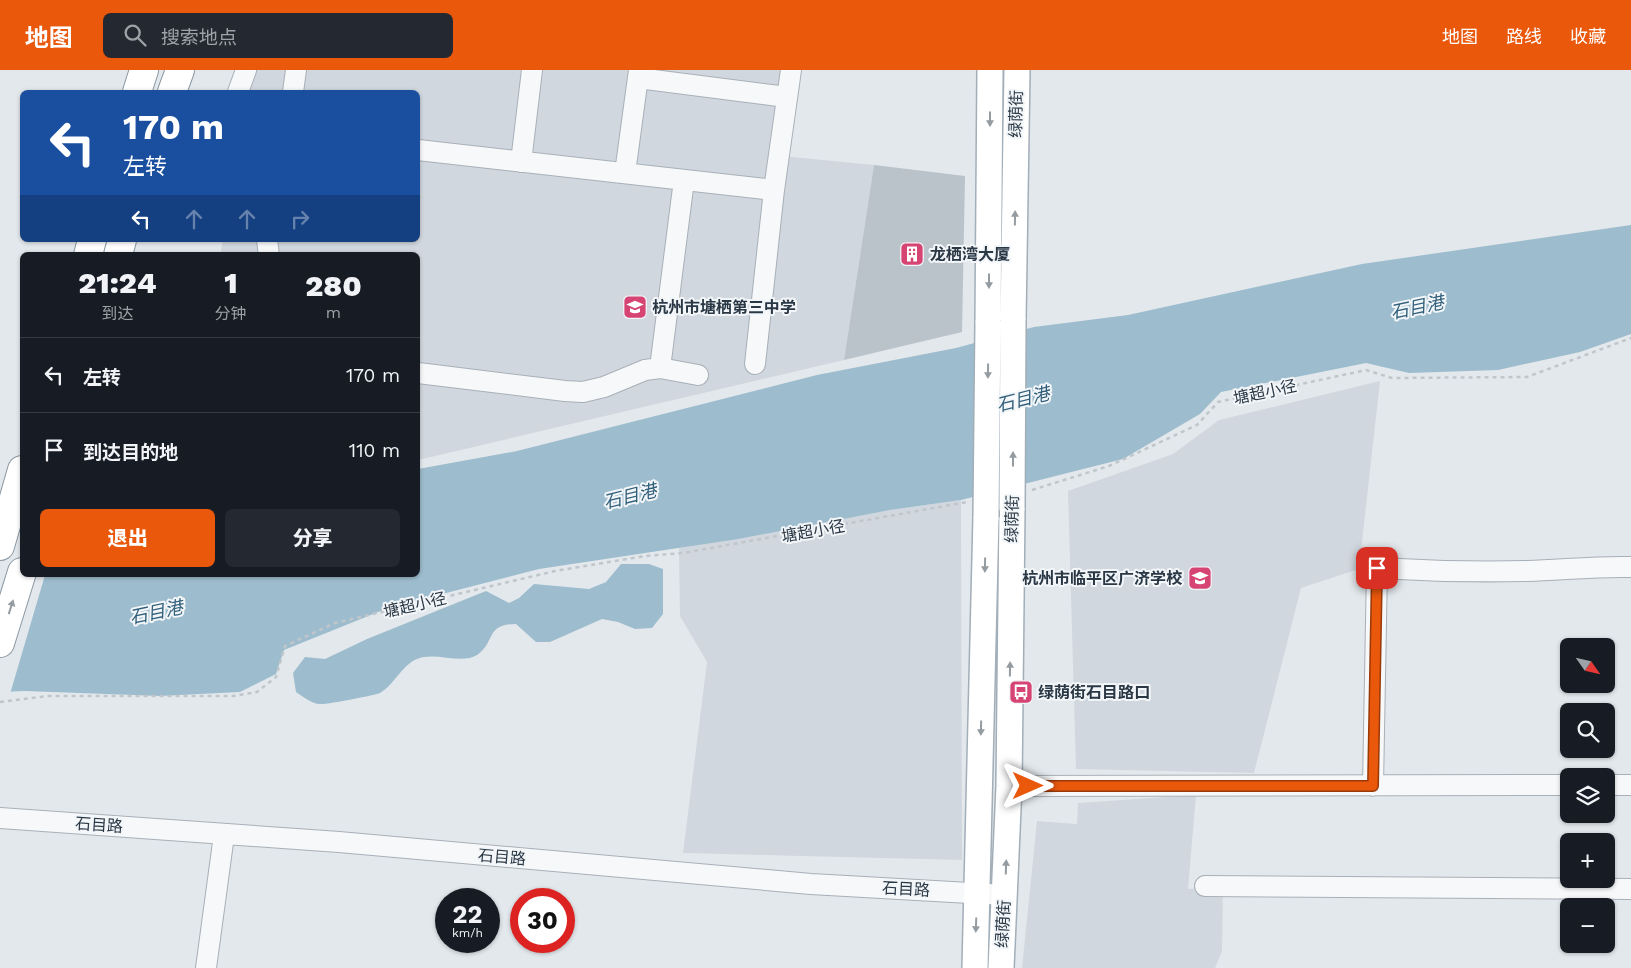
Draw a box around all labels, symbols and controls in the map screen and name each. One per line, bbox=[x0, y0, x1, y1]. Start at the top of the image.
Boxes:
search box bbox=[103, 13, 453, 58]
icon: search bbox=[121, 21, 149, 49]
text: 地图 bbox=[25, 24, 73, 52]
text: 搜索地点 bbox=[161, 26, 237, 49]
text: 地图 bbox=[1442, 26, 1478, 47]
text: 路线 bbox=[1506, 26, 1542, 47]
text: 收藏 bbox=[1570, 26, 1606, 47]
street label: 绿荫街 bbox=[1006, 90, 1026, 138]
text: 170 m bbox=[123, 106, 224, 148]
icon: left bbox=[40, 110, 105, 175]
one-way arrow bbox=[986, 111, 994, 127]
text: 左转 bbox=[123, 154, 167, 179]
icon: left bbox=[127, 205, 155, 233]
icon: ahead bbox=[180, 205, 208, 233]
icon: ahead bbox=[233, 205, 261, 233]
icon: right bbox=[286, 205, 314, 233]
one-way arrow bbox=[1011, 210, 1019, 226]
building icon: 龙栖湾大厦 bbox=[899, 241, 925, 267]
place label: 龙栖湾大厦 bbox=[930, 245, 1010, 264]
text: 21:24 bbox=[78, 265, 157, 300]
text: 1 bbox=[224, 265, 238, 300]
text: 280 bbox=[305, 268, 362, 303]
one-way arrow bbox=[984, 273, 992, 289]
water label: 石目港 bbox=[1388, 290, 1449, 323]
school or university icon: 杭州市塘栖第三中学 bbox=[622, 294, 648, 320]
place label: 杭州市塘栖第三中学 bbox=[652, 298, 796, 317]
text: m bbox=[326, 303, 341, 322]
text: 到达 bbox=[101, 304, 133, 323]
text: 分钟 bbox=[215, 304, 247, 323]
icon: left bbox=[40, 361, 68, 389]
text: 170 m bbox=[346, 364, 400, 387]
one-way arrow bbox=[984, 364, 992, 380]
text: 左转 bbox=[83, 366, 121, 389]
street label: 塘超小径 bbox=[1232, 376, 1298, 408]
water label: 石目港 bbox=[994, 382, 1055, 416]
icon: arrive bbox=[40, 436, 68, 464]
text: 110 m bbox=[349, 439, 400, 462]
text: 到达目的地 bbox=[83, 441, 178, 464]
one-way arrow bbox=[1009, 451, 1017, 467]
water label: 石目港 bbox=[601, 479, 662, 513]
street label: 绿荫街 bbox=[1002, 495, 1022, 543]
button: 退出 bbox=[40, 509, 215, 567]
button: 分享 bbox=[225, 509, 400, 567]
street label: 塘超小径 bbox=[780, 516, 846, 546]
pin bbox=[1356, 547, 1398, 589]
icon: arrive bbox=[1363, 554, 1391, 582]
one-way arrow bbox=[981, 558, 989, 574]
school or university icon: 杭州市临平区广济学校 bbox=[1187, 565, 1213, 591]
place label: 杭州市临平区广济学校 bbox=[1022, 569, 1183, 588]
street label: 塘超小径 bbox=[382, 589, 448, 621]
water label: 石目港 bbox=[127, 595, 188, 628]
one-way arrow bbox=[8, 600, 16, 615]
north arrow bbox=[1560, 638, 1615, 692]
map controls bbox=[1560, 638, 1615, 953]
one-way arrow bbox=[1006, 661, 1014, 677]
bus stop icon: 绿荫街石目路口 bbox=[1008, 679, 1034, 705]
place label: 绿荫街石目路口 bbox=[1038, 683, 1150, 702]
button: search bbox=[1560, 703, 1615, 758]
one-way arrow bbox=[977, 720, 985, 736]
position arrow bbox=[1001, 759, 1053, 811]
button: layers bbox=[1560, 768, 1615, 823]
street label: 石目路 bbox=[74, 814, 124, 836]
button: + bbox=[1560, 833, 1615, 888]
street label: 石目路 bbox=[477, 845, 527, 869]
one-way arrow bbox=[1002, 859, 1010, 875]
street label: 石目路 bbox=[882, 878, 930, 900]
speed limit sign: 30 bbox=[510, 888, 575, 953]
button: − bbox=[1560, 898, 1615, 953]
text: 22 bbox=[453, 900, 482, 929]
street label: 绿荫街 bbox=[992, 900, 1014, 948]
one-way arrow bbox=[972, 918, 980, 934]
text: km/h bbox=[452, 926, 483, 940]

